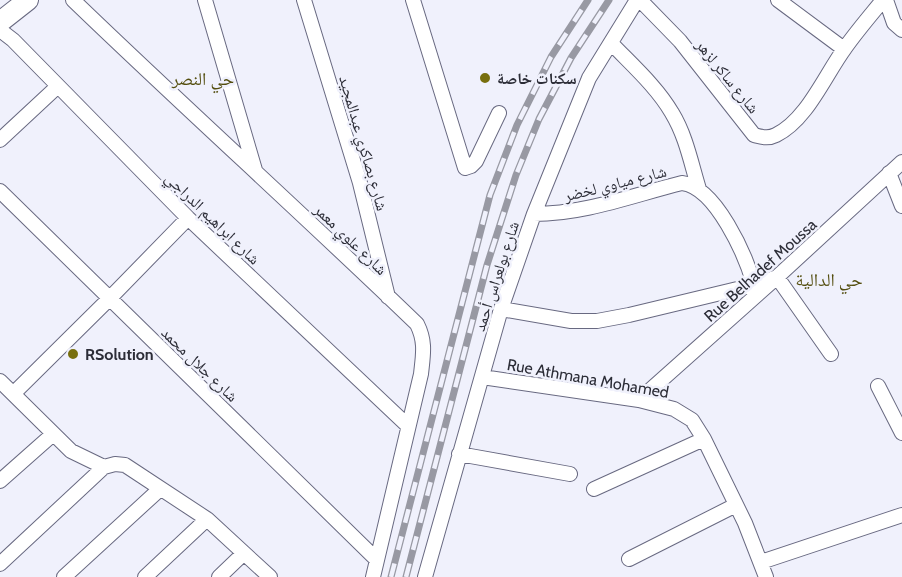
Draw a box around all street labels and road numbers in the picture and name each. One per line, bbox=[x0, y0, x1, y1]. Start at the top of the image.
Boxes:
street label: شارع ساكر لزهر bbox=[691, 35, 763, 118]
street label: شارع بصاكري عبدالمجيد bbox=[332, 73, 392, 214]
street label: شارع مياوي لخضر bbox=[561, 162, 669, 209]
street label: شارع ابراهيم الدراجي bbox=[159, 168, 264, 271]
street label: شارع علوي معمر bbox=[307, 199, 391, 281]
street label: Rue Belhadef Moussa bbox=[700, 215, 821, 326]
street label: شارع بولعراس أحمد bbox=[470, 219, 524, 334]
street label: شارع جلال محمد bbox=[157, 323, 242, 406]
street label: Rue Athmana Mohamed bbox=[505, 355, 670, 402]

